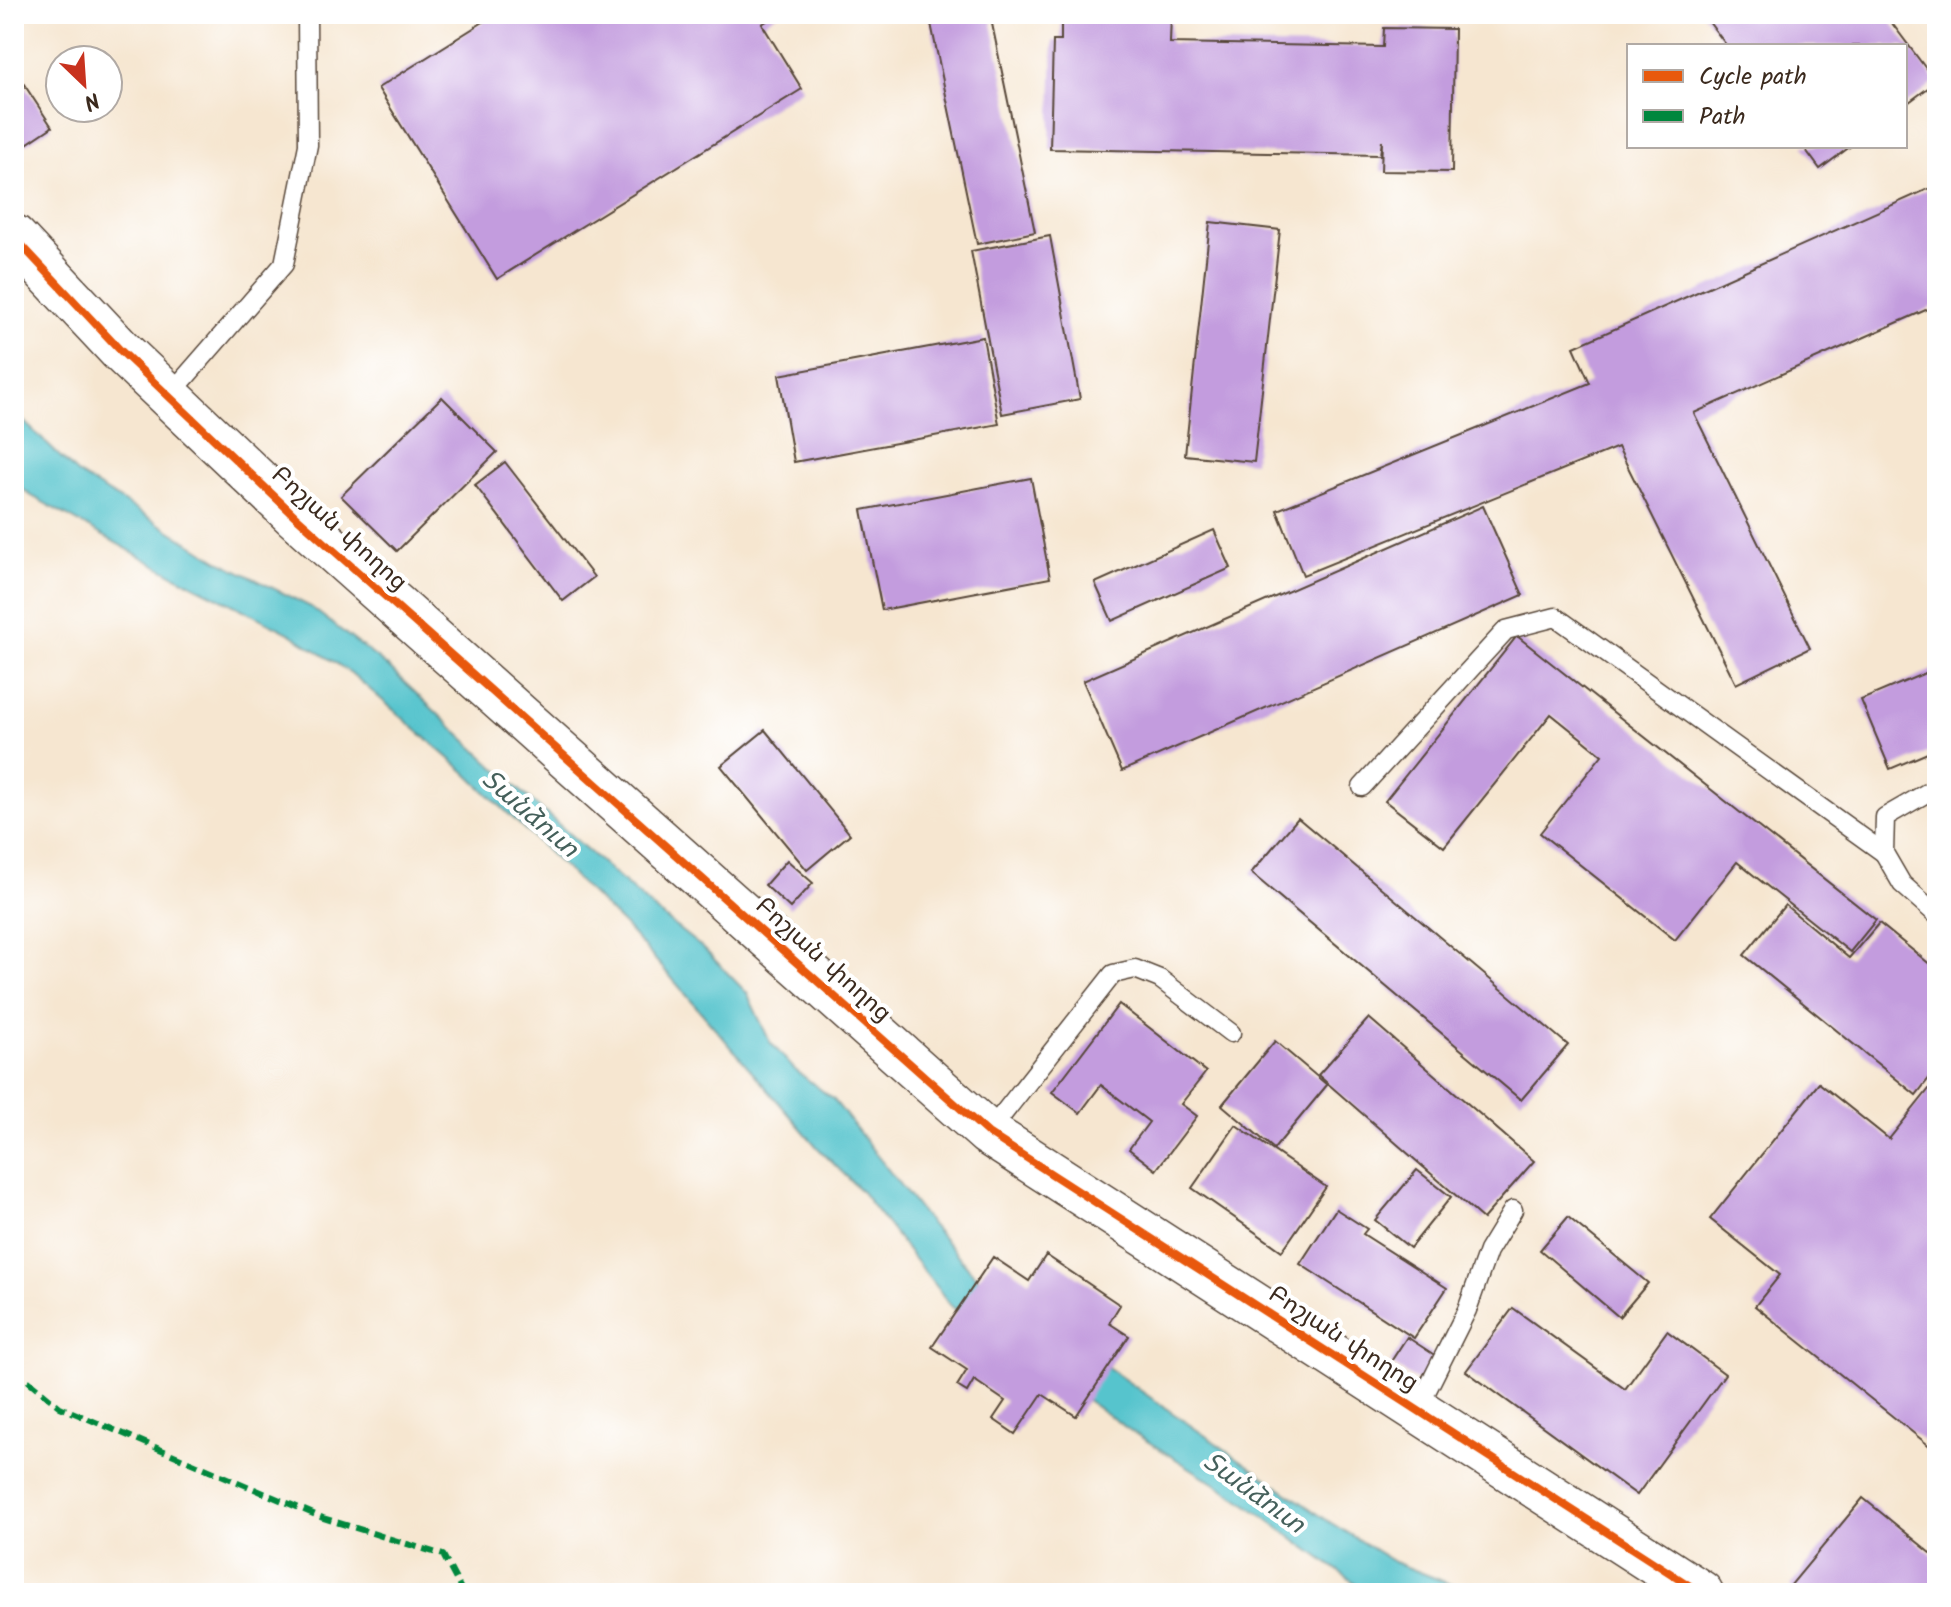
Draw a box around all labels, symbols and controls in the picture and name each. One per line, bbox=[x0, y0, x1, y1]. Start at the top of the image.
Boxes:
north arrow bbox=[44, 44, 124, 124]
legend bbox=[1627, 44, 1907, 148]
text: Cycle path bbox=[1699, 58, 1807, 97]
text: N bbox=[78, 81, 105, 119]
text: Path bbox=[1699, 98, 1745, 137]
street label: Բոշյան փողոց bbox=[262, 457, 416, 601]
water label: Տանձուտ bbox=[472, 760, 588, 869]
street label: Բոշյան փողոց bbox=[746, 888, 900, 1032]
street label: Բոշյան փողոց bbox=[1260, 1276, 1426, 1403]
water label: Տանձուտ bbox=[1194, 1442, 1314, 1546]

